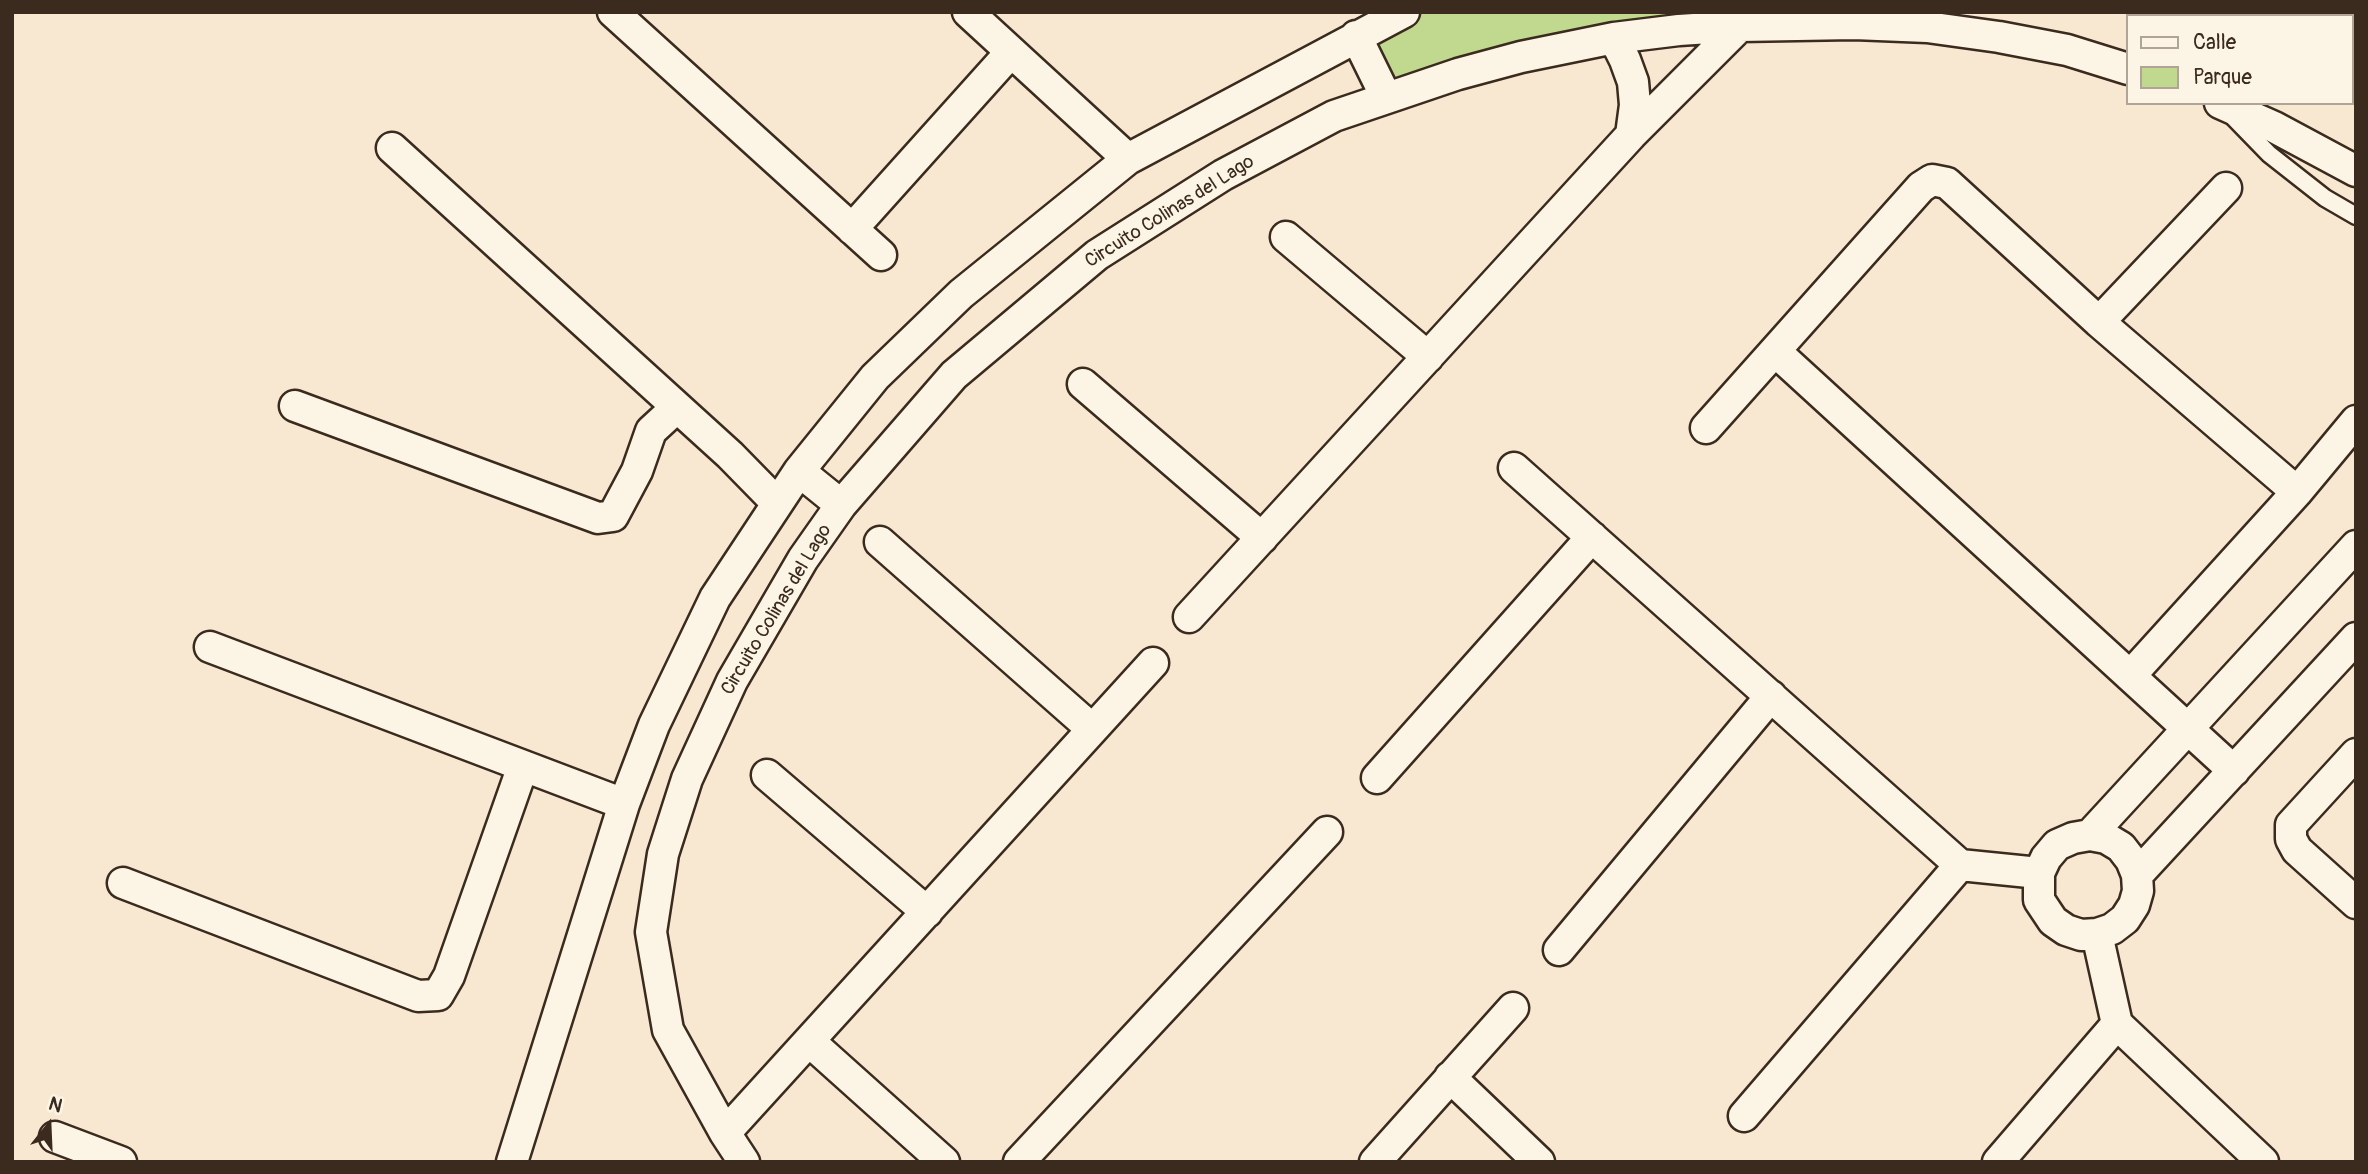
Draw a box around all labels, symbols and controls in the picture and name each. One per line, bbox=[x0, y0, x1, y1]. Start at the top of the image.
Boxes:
legend bbox=[2126, 14, 2354, 105]
text: Calle bbox=[2193, 29, 2236, 56]
text: Parque bbox=[2193, 64, 2252, 91]
street label: Circuito Colinas del Lago bbox=[1081, 151, 1259, 273]
street label: Circuito Colinas del Lago bbox=[717, 520, 837, 700]
north arrow bbox=[14, 1090, 84, 1160]
text: N bbox=[46, 1092, 65, 1118]

